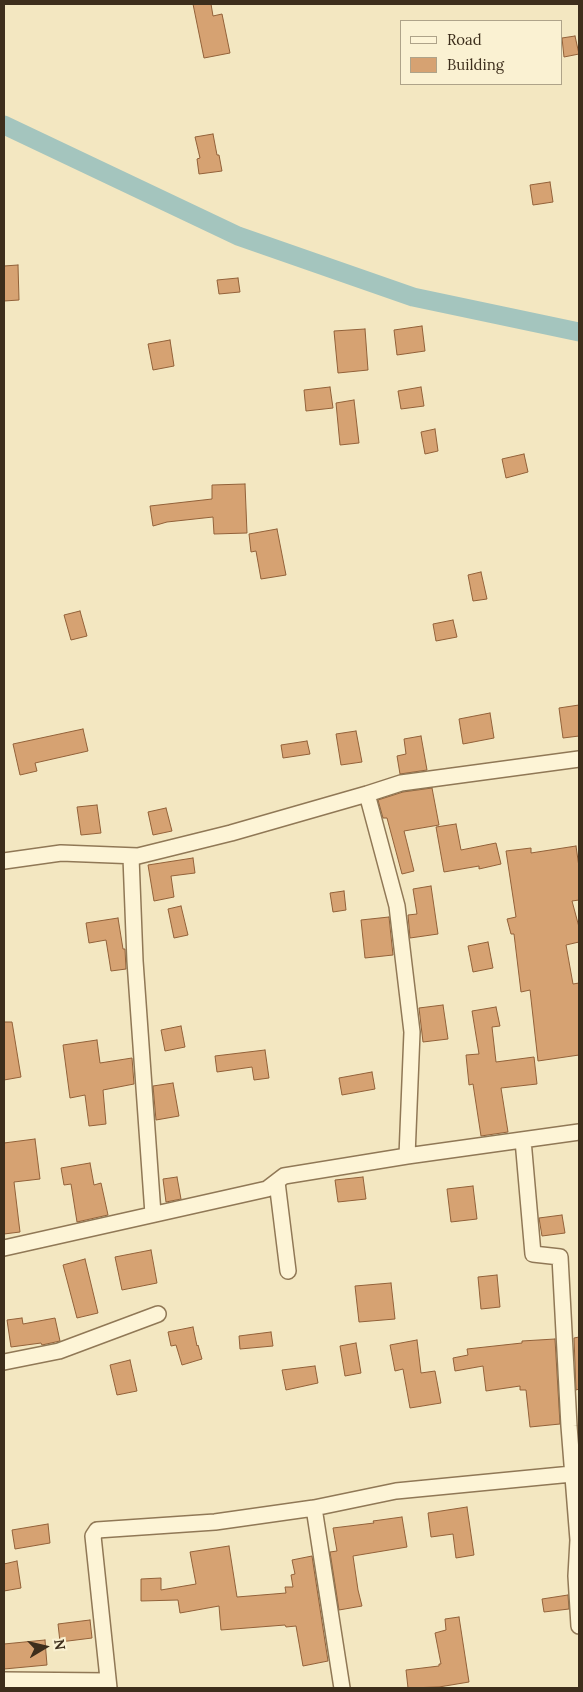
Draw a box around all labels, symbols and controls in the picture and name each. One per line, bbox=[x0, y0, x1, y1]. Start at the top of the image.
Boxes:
legend bbox=[400, 20, 563, 85]
text: Road bbox=[447, 30, 482, 49]
text: Building bbox=[447, 55, 504, 74]
north arrow bbox=[20, 1622, 70, 1672]
text: N bbox=[50, 1638, 70, 1651]

